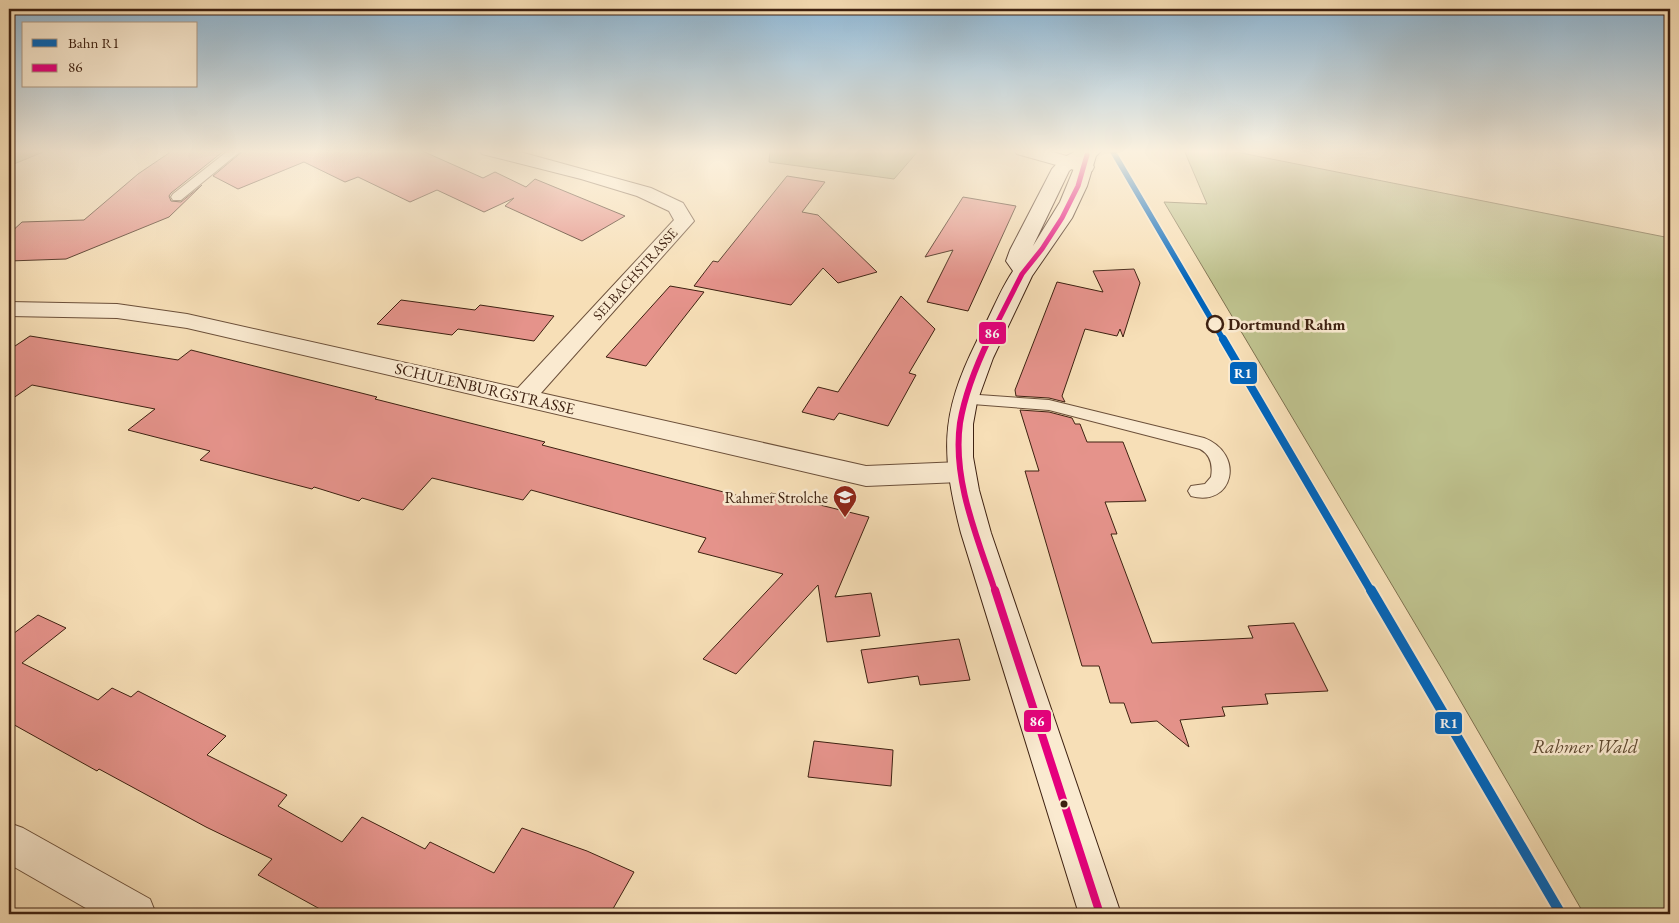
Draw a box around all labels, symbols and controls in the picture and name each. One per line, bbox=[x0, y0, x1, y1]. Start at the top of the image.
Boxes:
legend bbox=[22, 22, 198, 88]
text: Bahn R1 bbox=[68, 33, 119, 52]
text: 86 bbox=[68, 57, 82, 76]
street label: SELBACHSTRASSE bbox=[589, 224, 681, 324]
place label: Dortmund Rahm bbox=[1228, 314, 1345, 335]
marker: Dortmund Rahm bbox=[1206, 315, 1224, 333]
line badge: 86 bbox=[978, 321, 1007, 345]
text: 86 bbox=[985, 324, 1000, 342]
street label: SCHULENBURGSTRASSE bbox=[393, 358, 577, 419]
line badge: R1 bbox=[1229, 361, 1258, 385]
text: R1 bbox=[1234, 364, 1252, 382]
school or university icon: Rahmer Strolche bbox=[832, 484, 858, 518]
place label: Rahmer Strolche bbox=[724, 487, 828, 508]
line badge: 86 bbox=[1023, 709, 1052, 733]
line badge: R1 bbox=[1434, 711, 1463, 735]
text: 86 bbox=[1030, 712, 1045, 730]
text: R1 bbox=[1440, 714, 1458, 732]
park label: Rahmer Wald bbox=[1532, 734, 1638, 759]
unlabelled marker bbox=[1059, 799, 1069, 809]

